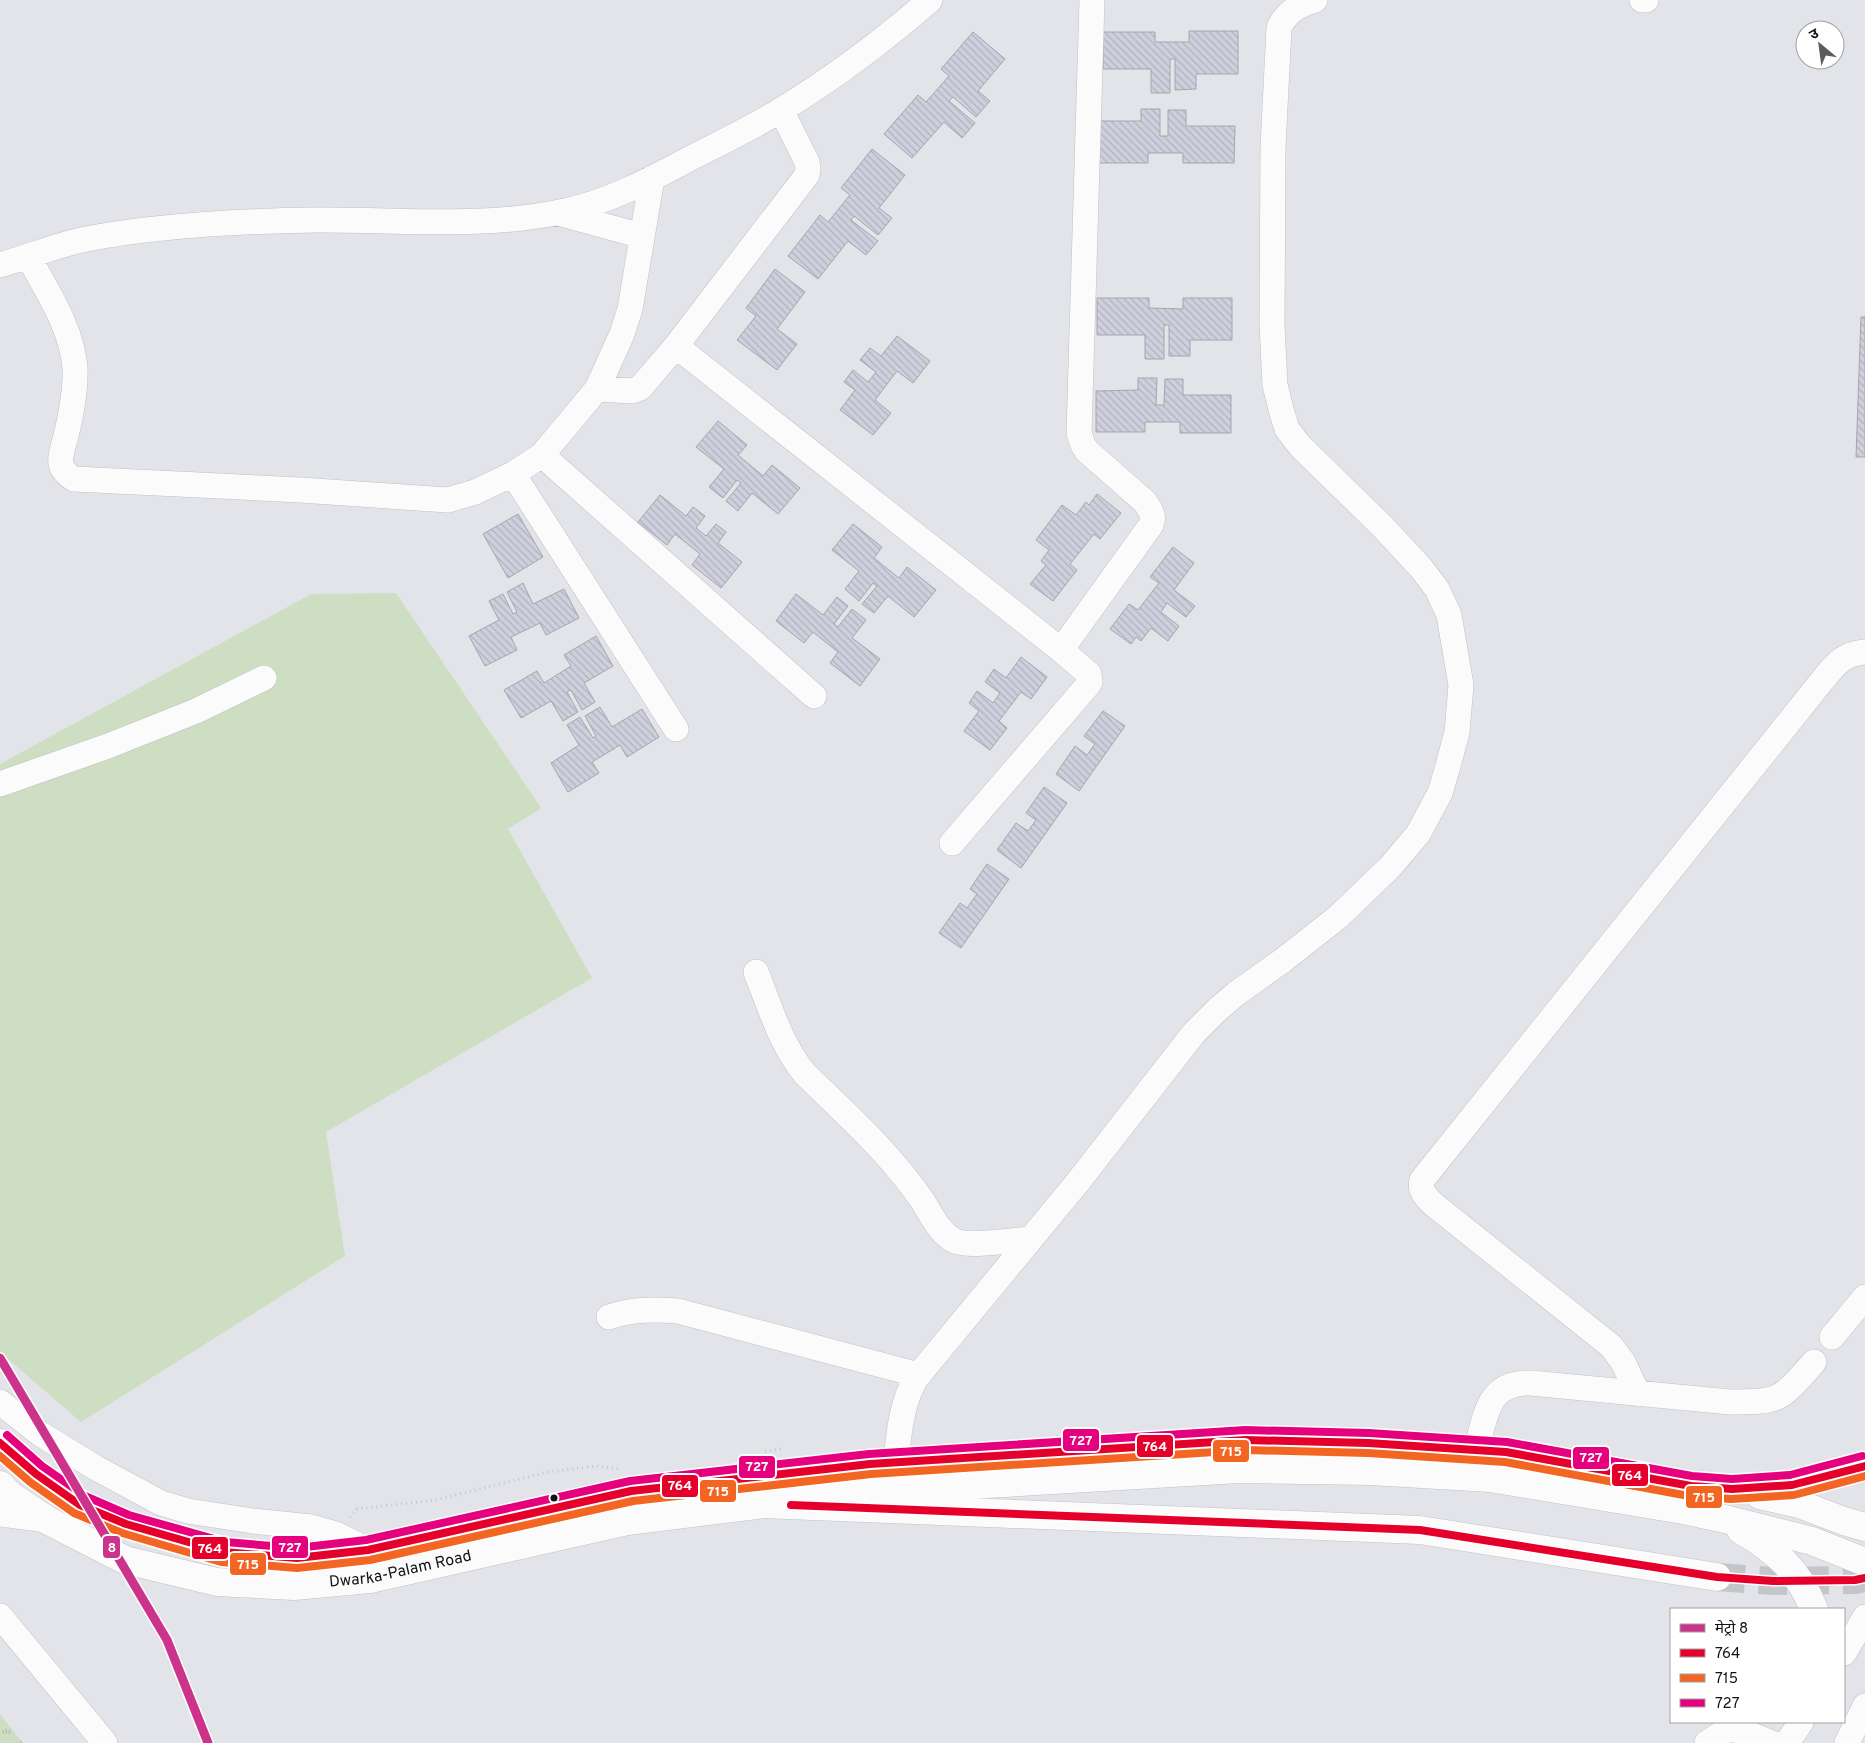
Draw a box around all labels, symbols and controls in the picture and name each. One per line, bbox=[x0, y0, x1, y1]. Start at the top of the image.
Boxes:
north arrow bbox=[1795, 20, 1845, 70]
text: उ bbox=[1807, 25, 1823, 44]
line badge: 727 bbox=[1062, 1428, 1100, 1452]
text: 727 bbox=[1069, 1433, 1093, 1450]
line badge: 764 bbox=[1136, 1434, 1174, 1458]
text: 764 bbox=[1143, 1439, 1167, 1456]
line badge: 715 bbox=[1212, 1439, 1250, 1463]
text: 715 bbox=[1220, 1444, 1242, 1461]
line badge: 727 bbox=[1572, 1446, 1610, 1470]
text: 727 bbox=[1579, 1450, 1603, 1467]
line badge: 727 bbox=[738, 1455, 776, 1479]
text: 727 bbox=[745, 1459, 769, 1476]
line badge: 764 bbox=[1611, 1463, 1649, 1487]
text: 764 bbox=[1618, 1468, 1642, 1485]
line badge: 764 bbox=[661, 1474, 699, 1498]
text: 764 bbox=[668, 1478, 692, 1495]
line badge: 715 bbox=[699, 1479, 737, 1503]
text: 715 bbox=[707, 1484, 729, 1501]
line badge: 715 bbox=[1685, 1485, 1723, 1509]
text: 715 bbox=[1693, 1490, 1715, 1507]
unlabelled marker bbox=[549, 1493, 559, 1503]
line badge: 8 bbox=[102, 1535, 121, 1559]
line badge: 727 bbox=[271, 1535, 309, 1559]
line badge: 764 bbox=[191, 1536, 229, 1560]
text: 8 bbox=[108, 1540, 116, 1557]
text: 727 bbox=[278, 1540, 302, 1557]
text: 764 bbox=[198, 1541, 222, 1558]
street label: Dwarka-Palam Road bbox=[328, 1546, 474, 1593]
line badge: 715 bbox=[229, 1552, 267, 1576]
text: 715 bbox=[237, 1557, 259, 1574]
legend bbox=[1670, 1608, 1845, 1723]
text: मेट्रो 8 bbox=[1715, 1619, 1748, 1639]
text: 764 bbox=[1715, 1645, 1740, 1664]
text: 715 bbox=[1715, 1670, 1738, 1689]
text: 727 bbox=[1715, 1695, 1740, 1714]

